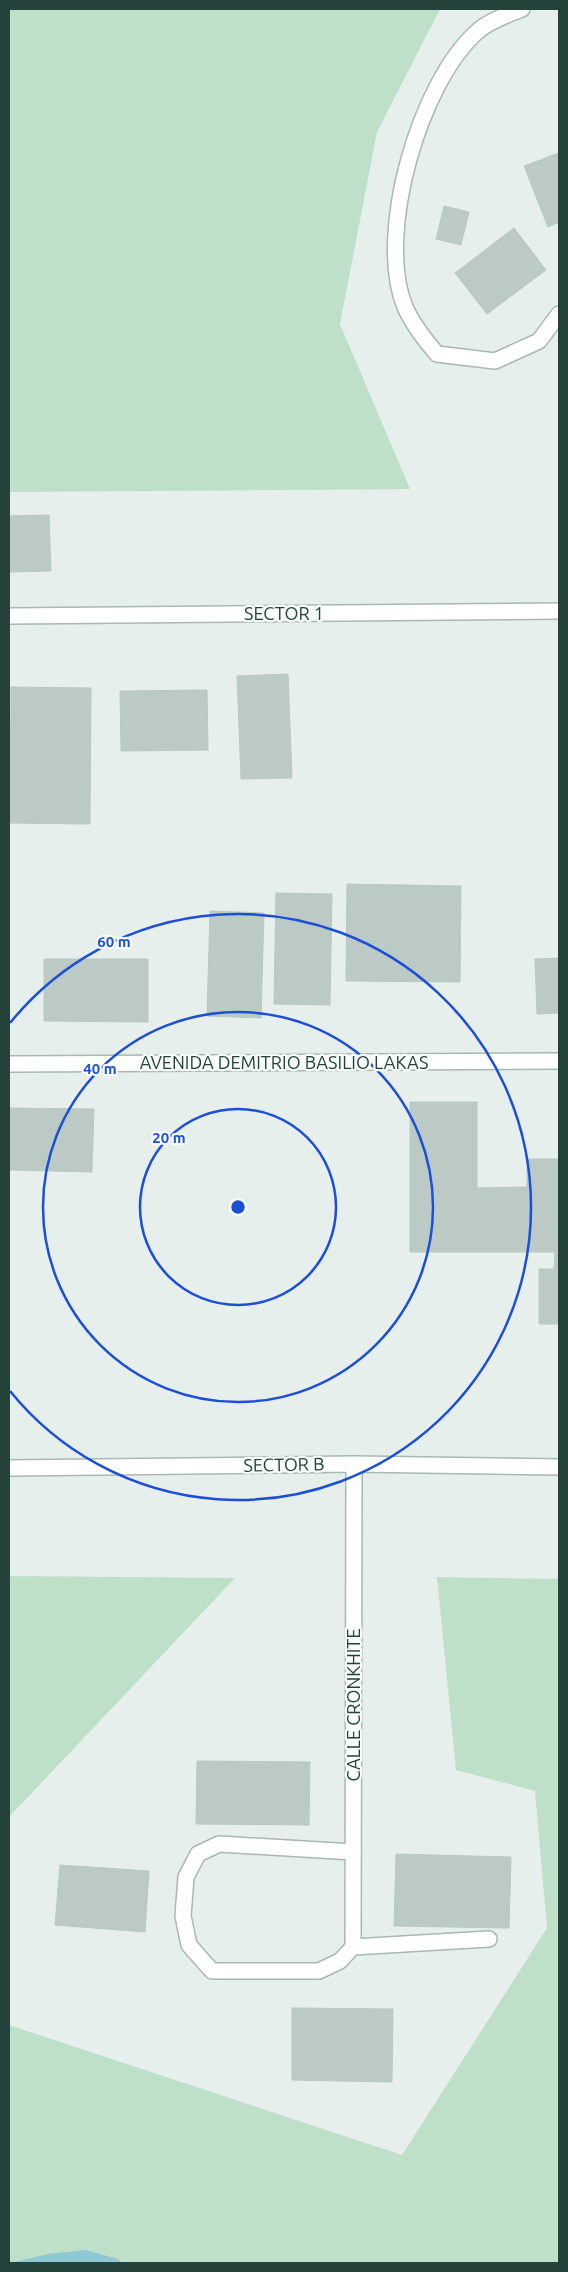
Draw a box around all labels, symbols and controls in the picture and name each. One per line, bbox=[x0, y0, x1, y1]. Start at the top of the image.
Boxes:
street label: SECTOR 1 bbox=[244, 603, 324, 623]
text: 60 m bbox=[97, 933, 131, 950]
street label: AVENIDA DEMITRIO BASILIO LAKAS bbox=[140, 1052, 428, 1072]
text: 40 m bbox=[83, 1060, 117, 1077]
text: 20 m bbox=[152, 1129, 186, 1146]
centre of rings bbox=[229, 1198, 247, 1216]
street label: SECTOR B bbox=[243, 1453, 325, 1475]
street label: CALLE CRONKHITE bbox=[343, 1629, 363, 1781]

